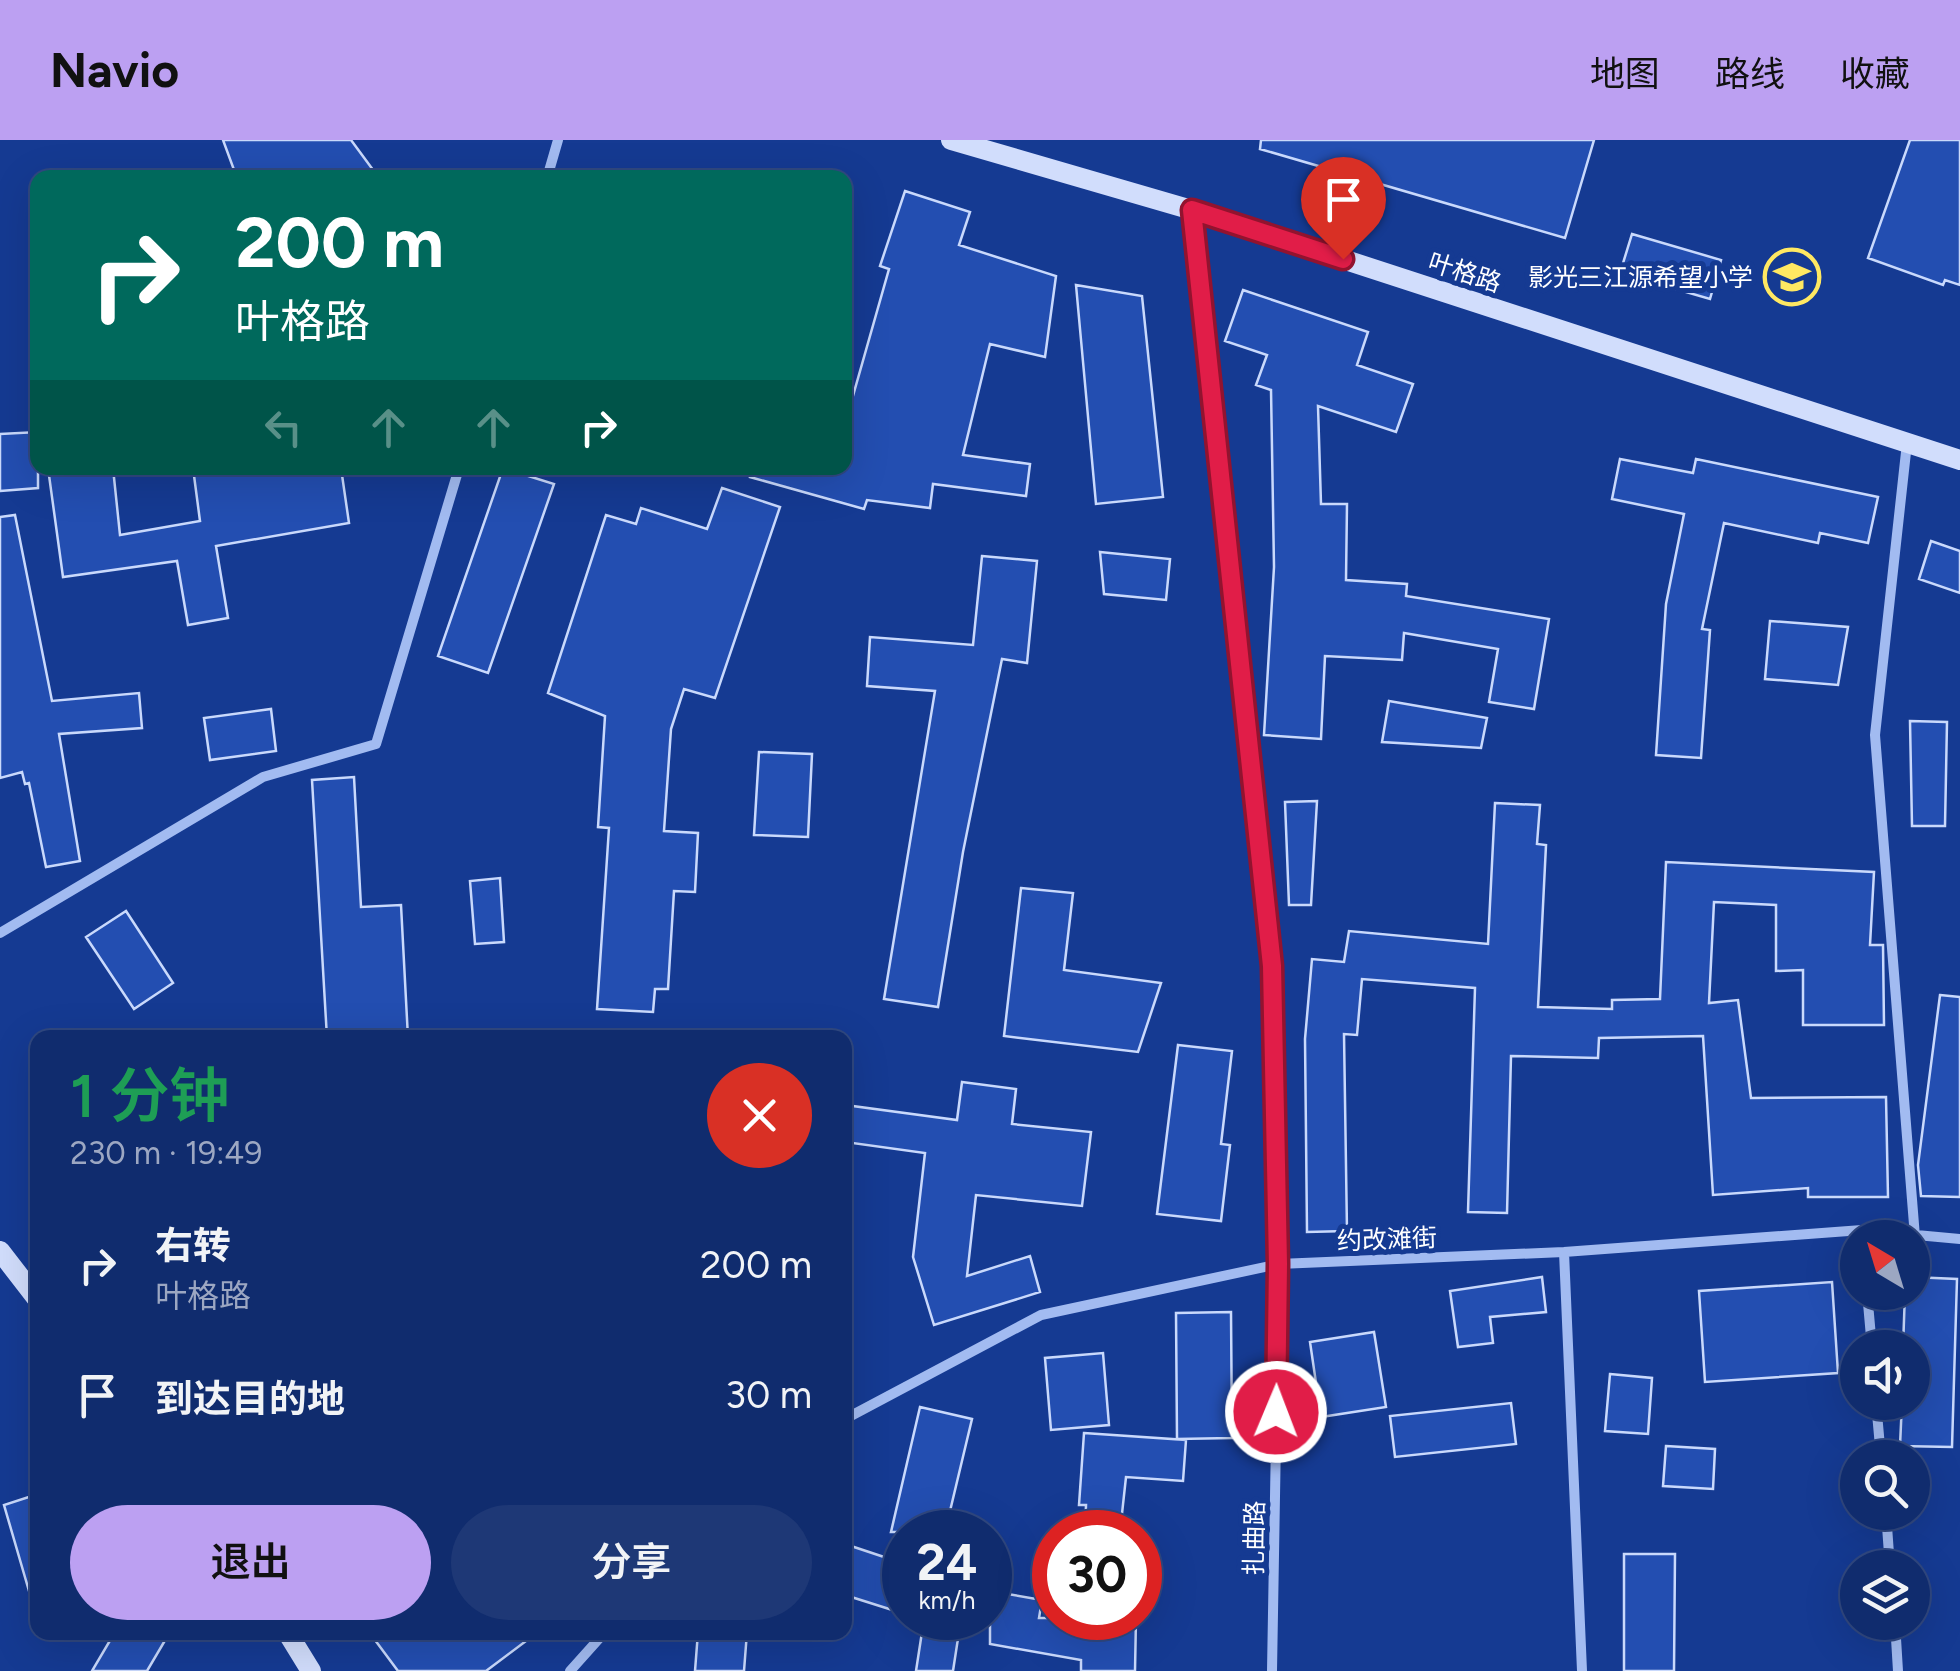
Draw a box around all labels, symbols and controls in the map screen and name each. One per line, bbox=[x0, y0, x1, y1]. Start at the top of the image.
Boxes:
text: Navio bbox=[50, 41, 179, 99]
text: 地图 bbox=[1590, 53, 1660, 95]
text: 路线 bbox=[1715, 53, 1785, 95]
text: 收藏 bbox=[1840, 53, 1910, 95]
pin bbox=[1301, 157, 1386, 260]
icon: arrive bbox=[1316, 172, 1371, 227]
text: 200 m bbox=[235, 200, 444, 285]
icon: right bbox=[70, 210, 200, 340]
street label: 叶格路 bbox=[1425, 246, 1505, 298]
school or university icon: 影光三江源希望小学 bbox=[1762, 247, 1822, 307]
place label: 影光三江源希望小学 bbox=[1528, 262, 1753, 292]
text: 叶格路 bbox=[235, 294, 370, 348]
icon: left bbox=[256, 400, 311, 455]
icon: ahead bbox=[361, 400, 416, 455]
icon: ahead bbox=[466, 400, 521, 455]
icon: right bbox=[571, 400, 626, 455]
text: 1 分钟 bbox=[70, 1060, 230, 1132]
button: close bbox=[707, 1063, 812, 1168]
text: 230 m · 19:49 bbox=[70, 1134, 262, 1172]
north arrow bbox=[1840, 1220, 1930, 1310]
map controls bbox=[1840, 1220, 1930, 1640]
street label: 约改滩街 bbox=[1336, 1222, 1438, 1256]
text: 右转 bbox=[155, 1223, 231, 1269]
icon: right bbox=[70, 1238, 125, 1293]
text: 200 m bbox=[700, 1242, 812, 1288]
text: 叶格路 bbox=[155, 1277, 251, 1315]
button: sound bbox=[1840, 1330, 1930, 1420]
position arrow bbox=[1224, 1360, 1328, 1464]
icon: arrive bbox=[70, 1368, 125, 1423]
text: 30 m bbox=[725, 1372, 812, 1418]
text: 到达目的地 bbox=[155, 1376, 345, 1422]
button: search bbox=[1840, 1440, 1930, 1530]
street label: 扎曲路 bbox=[1238, 1500, 1270, 1576]
button: 退出 bbox=[70, 1505, 431, 1620]
button: 分享 bbox=[451, 1505, 812, 1620]
speed limit sign: 30 bbox=[1032, 1510, 1162, 1640]
text: 24 bbox=[917, 1532, 977, 1593]
button: layers bbox=[1840, 1550, 1930, 1640]
text: km/h bbox=[918, 1585, 976, 1615]

